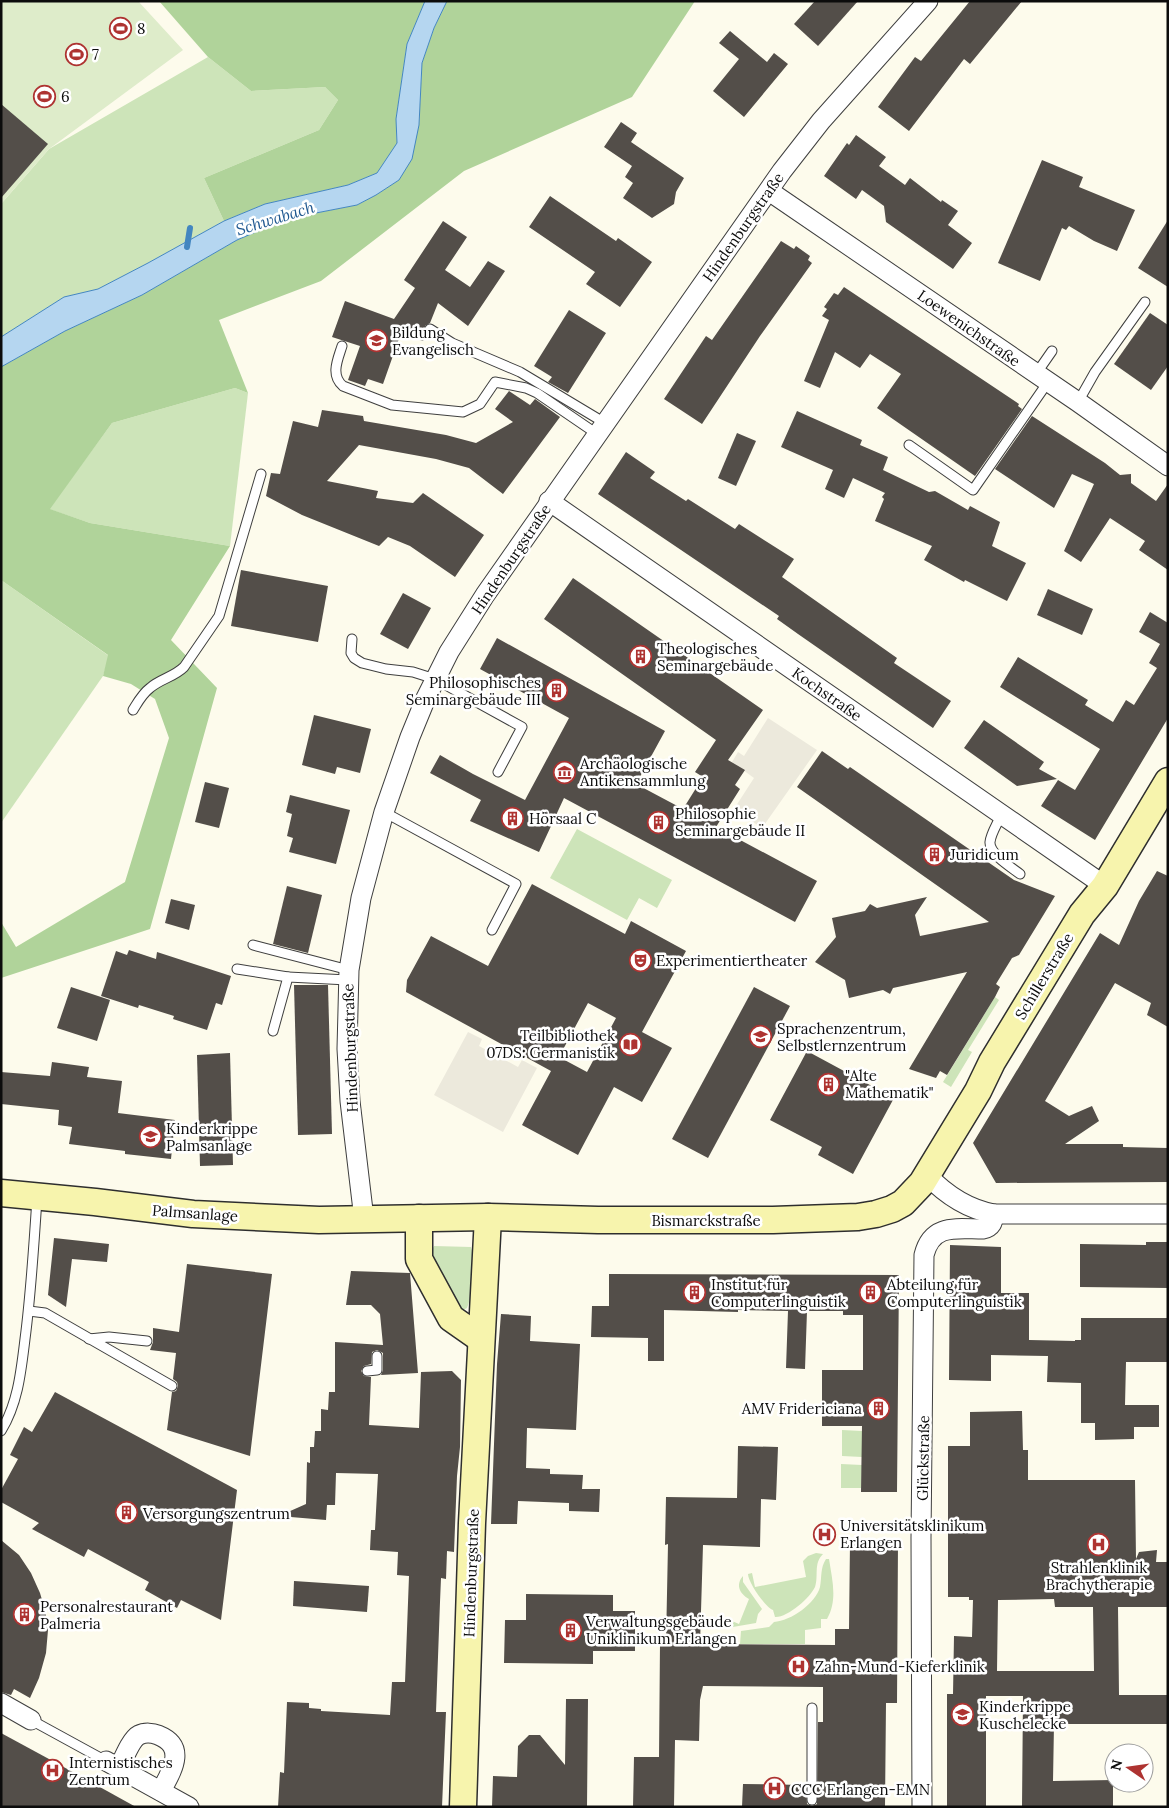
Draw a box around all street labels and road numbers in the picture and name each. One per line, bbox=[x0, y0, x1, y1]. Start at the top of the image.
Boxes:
street label: Hindenburgstraße bbox=[698, 169, 788, 285]
street label: Loewenichstraße bbox=[914, 286, 1024, 370]
street label: Hindenburgstraße bbox=[467, 500, 555, 618]
street label: Kochstraße bbox=[788, 663, 866, 725]
street label: Schillerstraße bbox=[1011, 929, 1077, 1023]
street label: Hindenburgstraße bbox=[338, 983, 362, 1113]
street label: Palmsanlage bbox=[151, 1201, 239, 1225]
street label: Bismarckstraße bbox=[651, 1211, 761, 1230]
street label: Glückstraße bbox=[913, 1415, 933, 1501]
street label: Hindenburgstraße bbox=[459, 1508, 483, 1638]

